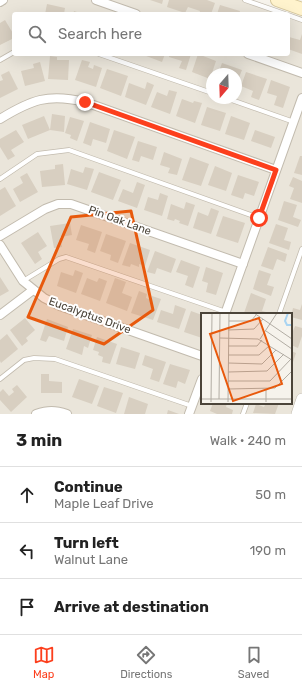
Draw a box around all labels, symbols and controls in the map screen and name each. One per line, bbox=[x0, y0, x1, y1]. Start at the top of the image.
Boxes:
search box bbox=[12, 12, 290, 56]
icon: search bbox=[26, 23, 48, 45]
text: Search here bbox=[58, 25, 142, 43]
north arrow bbox=[206, 68, 242, 104]
route end bbox=[76, 93, 94, 111]
street label: Pin Oak Lane bbox=[87, 203, 153, 238]
route start bbox=[250, 209, 268, 227]
street label: Eucalyptus Drive bbox=[47, 295, 133, 336]
inset map bbox=[201, 313, 292, 404]
text: 3 min bbox=[16, 430, 62, 450]
text: Walk · 240 m bbox=[210, 433, 286, 448]
text: Continue bbox=[54, 478, 123, 496]
icon: ahead bbox=[16, 484, 38, 506]
text: 50 m bbox=[255, 487, 286, 502]
text: Maple Leaf Drive bbox=[54, 496, 154, 511]
text: Turn left bbox=[54, 534, 119, 552]
icon: left bbox=[16, 540, 38, 562]
text: 190 m bbox=[250, 543, 286, 558]
text: Walnut Lane bbox=[54, 552, 128, 567]
icon: arrive bbox=[16, 596, 38, 618]
text: Arrive at destination bbox=[54, 598, 209, 616]
tab: Map bbox=[33, 644, 55, 681]
tab: Directions bbox=[120, 644, 172, 681]
tab: Saved bbox=[238, 644, 269, 681]

